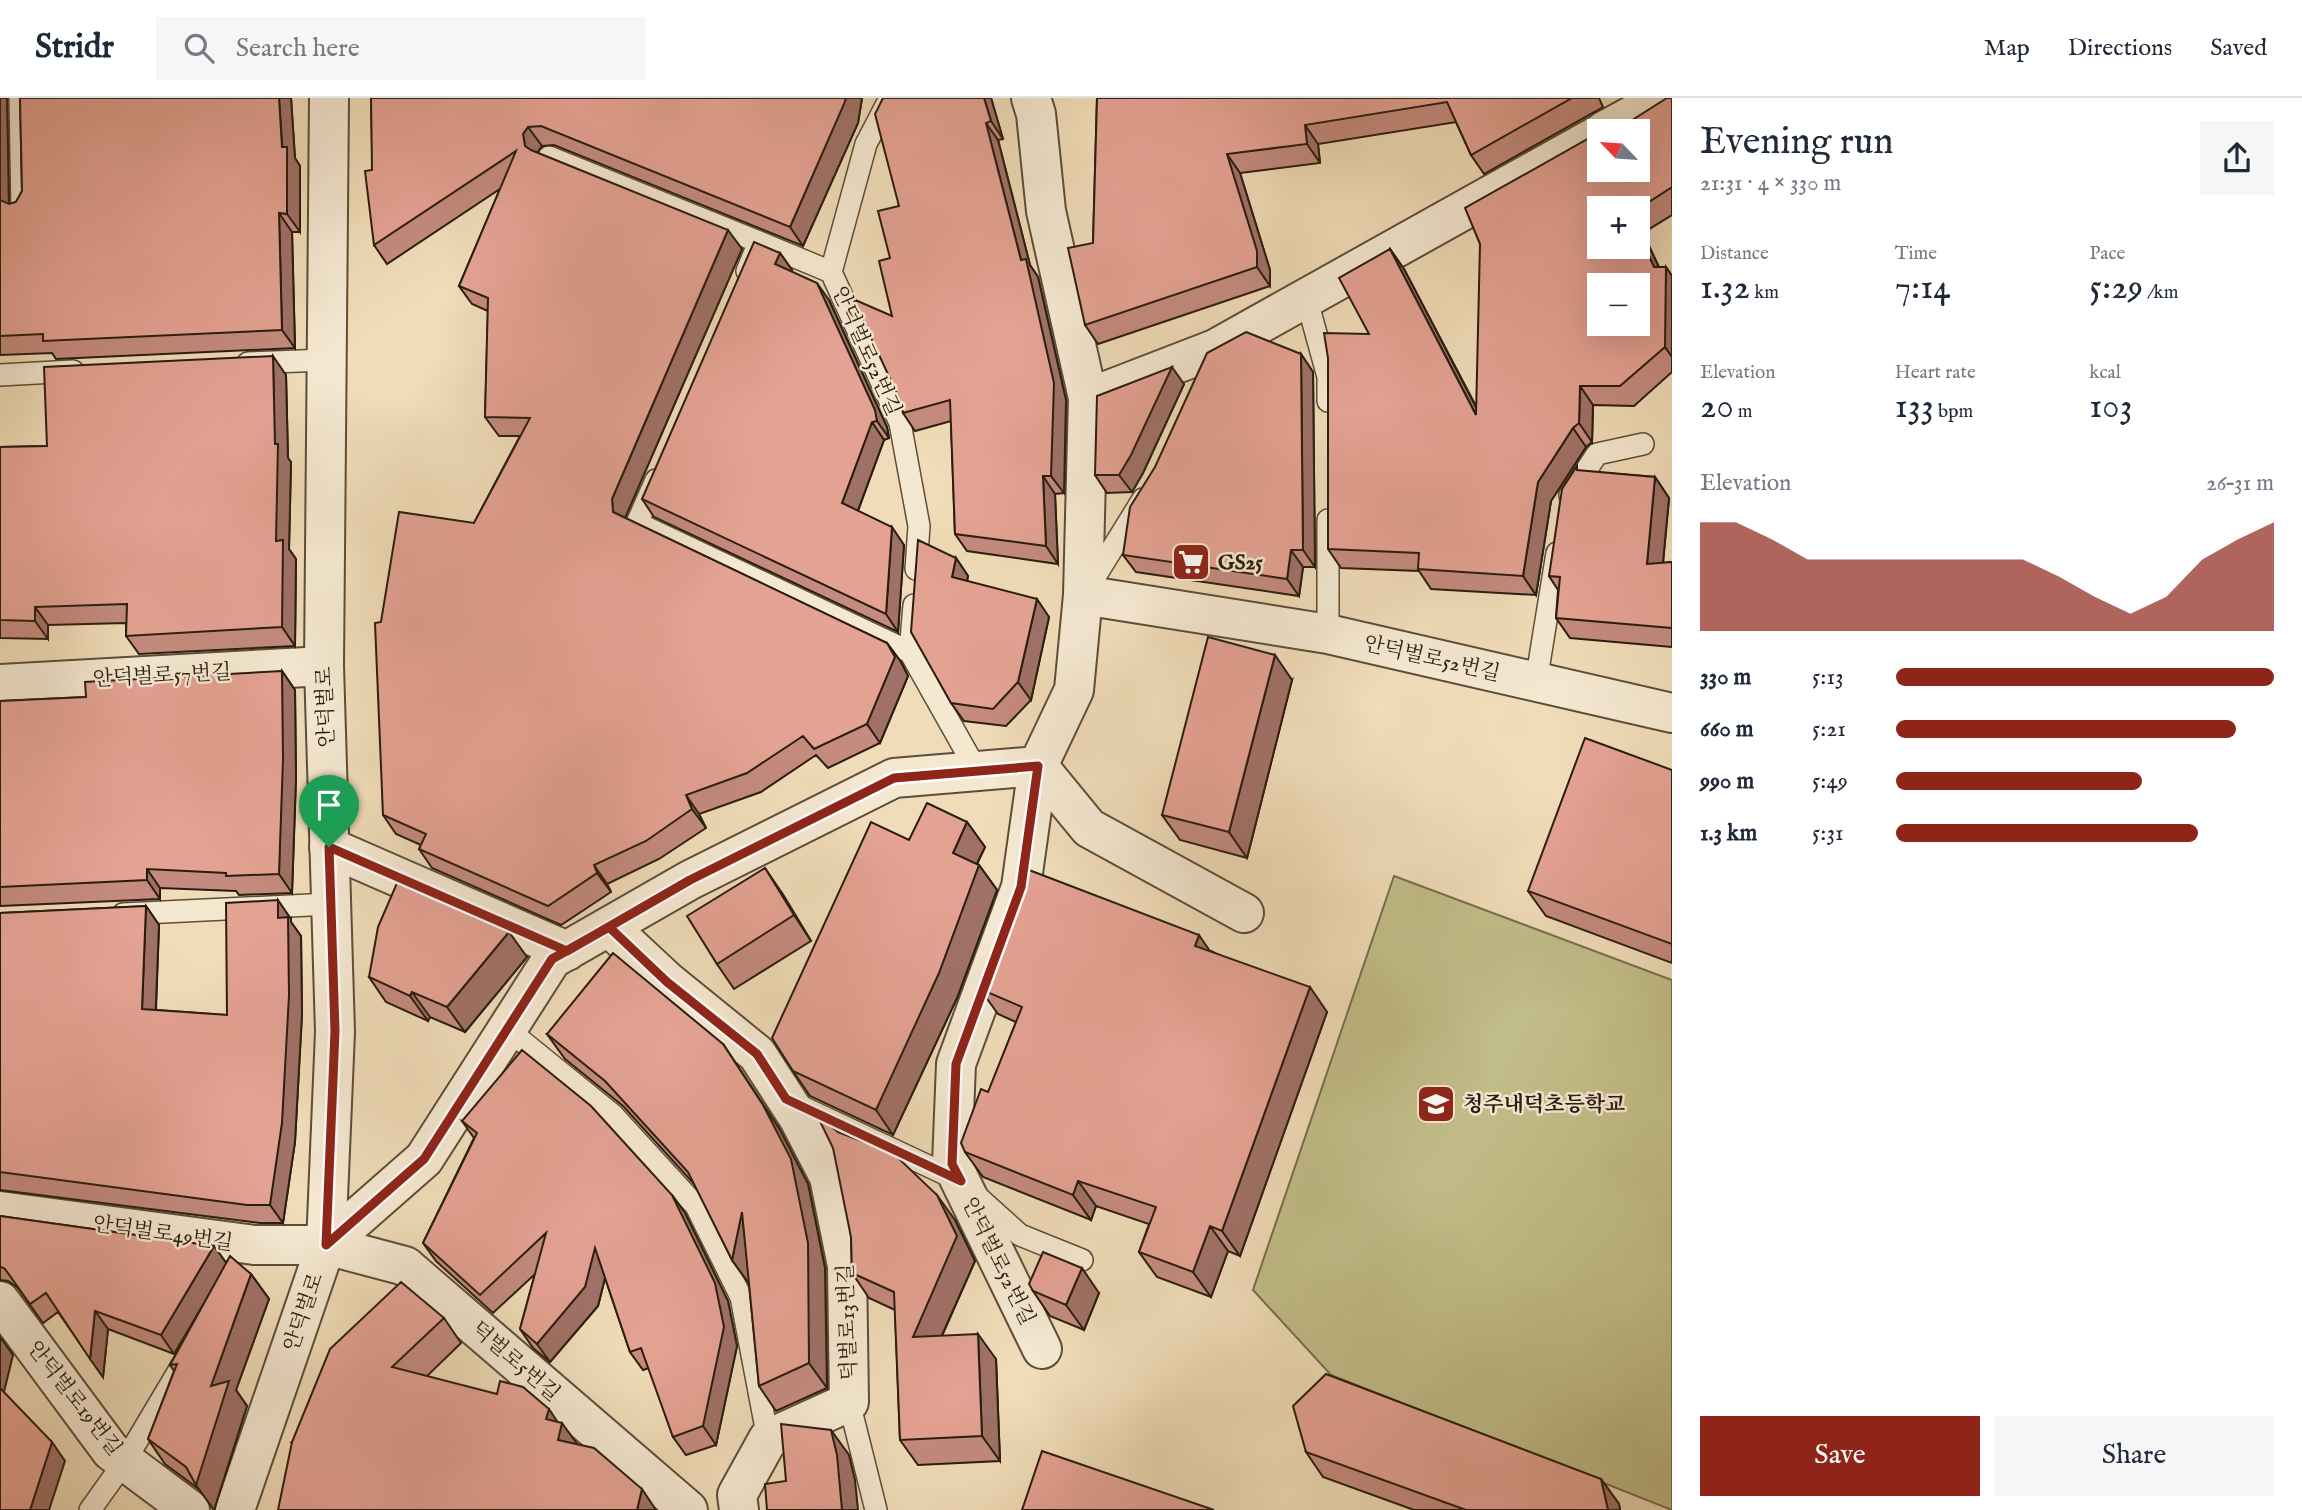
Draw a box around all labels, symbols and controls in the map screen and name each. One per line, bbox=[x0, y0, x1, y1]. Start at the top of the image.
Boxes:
search box bbox=[156, 17, 646, 80]
text: Stridr bbox=[35, 27, 114, 69]
icon: search bbox=[180, 29, 218, 67]
text: Search here bbox=[236, 32, 360, 65]
text: Map bbox=[1984, 33, 2030, 64]
text: Directions bbox=[2068, 33, 2172, 64]
text: Saved bbox=[2210, 33, 2267, 64]
north arrow bbox=[1587, 119, 1650, 182]
map controls bbox=[1587, 119, 1650, 336]
text: Evening run bbox=[1700, 119, 1894, 167]
button: share bbox=[2200, 121, 2274, 195]
text: 21:31 · 4 × 330 m bbox=[1700, 169, 1841, 198]
button: + bbox=[1587, 196, 1650, 259]
text: Distance bbox=[1700, 242, 1769, 266]
text: Time bbox=[1895, 242, 1937, 266]
text: Pace bbox=[2089, 242, 2125, 266]
text: 1.32 bbox=[1700, 266, 1750, 311]
text: 7:14 bbox=[1895, 266, 1950, 311]
text: 5:29 bbox=[2089, 266, 2143, 311]
button: − bbox=[1587, 273, 1650, 336]
text: km bbox=[1750, 281, 1779, 305]
text: /km bbox=[2143, 281, 2178, 305]
street label: 안덕벌로52번길 bbox=[825, 283, 906, 421]
text: Elevation bbox=[1700, 361, 1775, 385]
text: Heart rate bbox=[1895, 361, 1976, 385]
text: kcal bbox=[2089, 361, 2121, 385]
text: 20 bbox=[1700, 385, 1734, 430]
text: 133 bbox=[1895, 385, 1934, 430]
text: 103 bbox=[2089, 385, 2132, 430]
text: m bbox=[1734, 400, 1752, 424]
text: bpm bbox=[1934, 400, 1973, 424]
text: Elevation bbox=[1700, 469, 1791, 498]
text: 26–31 m bbox=[2206, 469, 2274, 498]
supermarket icon: GS25 bbox=[1170, 541, 1212, 583]
place label: GS25 bbox=[1218, 550, 1263, 577]
street label: 안덕벌로52번길 bbox=[1361, 631, 1502, 688]
street label: 안덕벌로57번길 bbox=[92, 659, 232, 694]
text: 330 m bbox=[1700, 663, 1751, 692]
text: 5:13 bbox=[1812, 663, 1844, 692]
street label: 안덕벌로 bbox=[312, 666, 341, 748]
text: 660 m bbox=[1700, 715, 1754, 744]
text: 5:21 bbox=[1812, 715, 1846, 744]
text: 990 m bbox=[1700, 767, 1754, 796]
text: 5:49 bbox=[1812, 767, 1848, 796]
pin bbox=[299, 775, 359, 847]
icon: arrive bbox=[310, 786, 348, 824]
text: 1.3 km bbox=[1700, 819, 1757, 848]
text: 5:31 bbox=[1812, 819, 1844, 848]
school or university icon: 청주내덕초등학교 bbox=[1415, 1083, 1457, 1125]
place label: 청주내덕초등학교 bbox=[1463, 1092, 1625, 1119]
street label: 안덕벌로52번길 bbox=[955, 1193, 1040, 1330]
street label: 안덕벌로49번길 bbox=[91, 1211, 235, 1258]
street label: 덕벌로13번길 bbox=[833, 1263, 864, 1381]
street label: 안덕벌로 bbox=[278, 1270, 330, 1355]
street label: 덕벌로5번길 bbox=[465, 1316, 565, 1408]
street label: 안덕벌로19번길 bbox=[20, 1336, 127, 1462]
button: Save bbox=[1700, 1416, 1980, 1496]
button: Share bbox=[1994, 1416, 2274, 1496]

